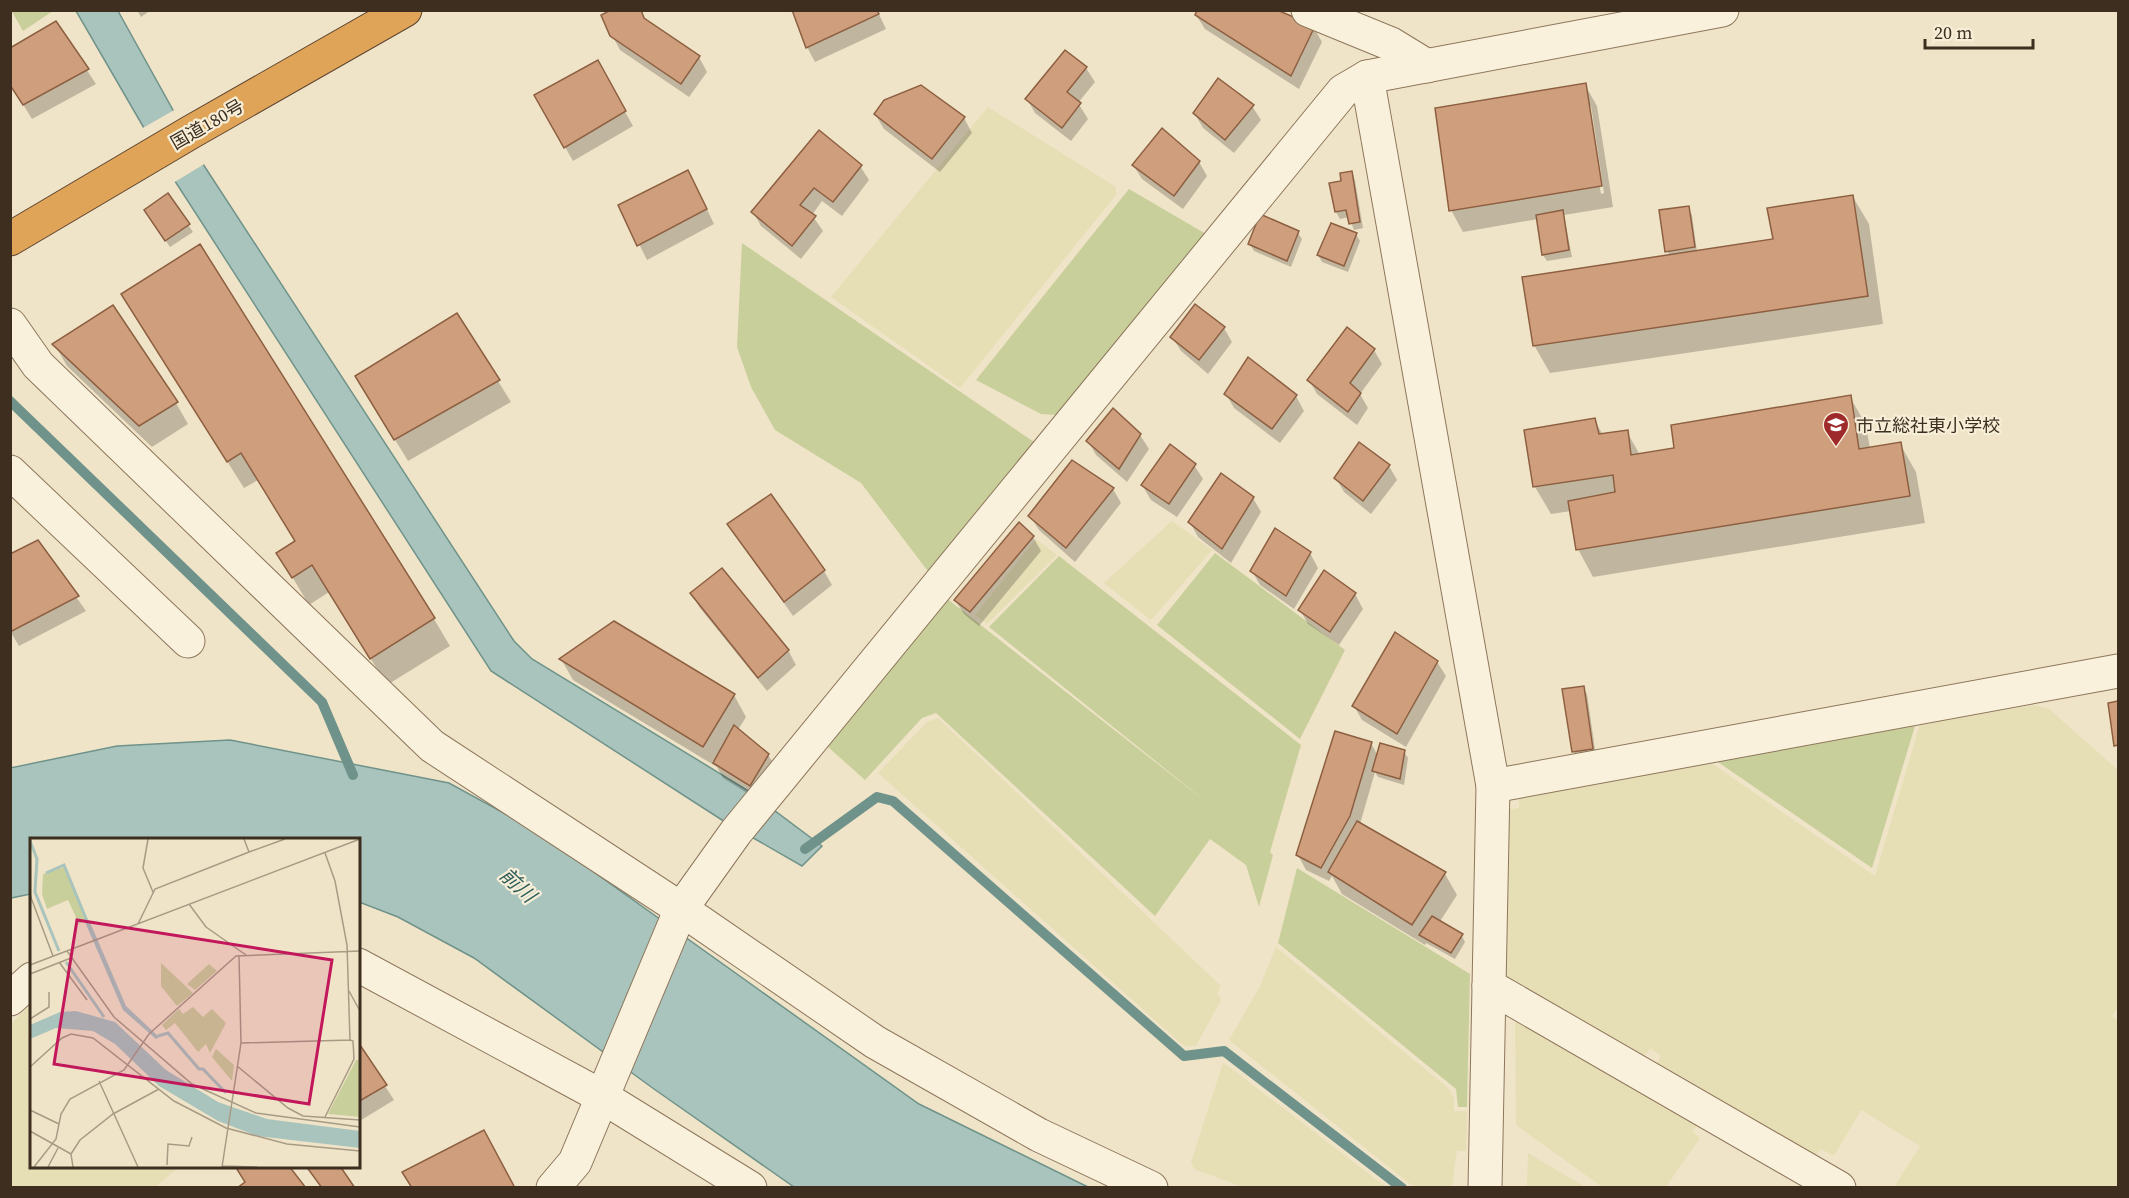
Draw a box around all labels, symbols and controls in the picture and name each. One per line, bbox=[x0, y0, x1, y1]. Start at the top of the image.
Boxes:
scale bar bbox=[1925, 12, 2033, 50]
text: 20 m bbox=[1934, 20, 1972, 45]
street label: 国道180号 bbox=[166, 93, 248, 155]
school or university icon: 市立総社東小学校 bbox=[1821, 410, 1851, 448]
place label: 市立総社東小学校 bbox=[1856, 413, 2000, 438]
inset map bbox=[30, 838, 360, 1168]
water label: 前川 bbox=[494, 861, 544, 910]

